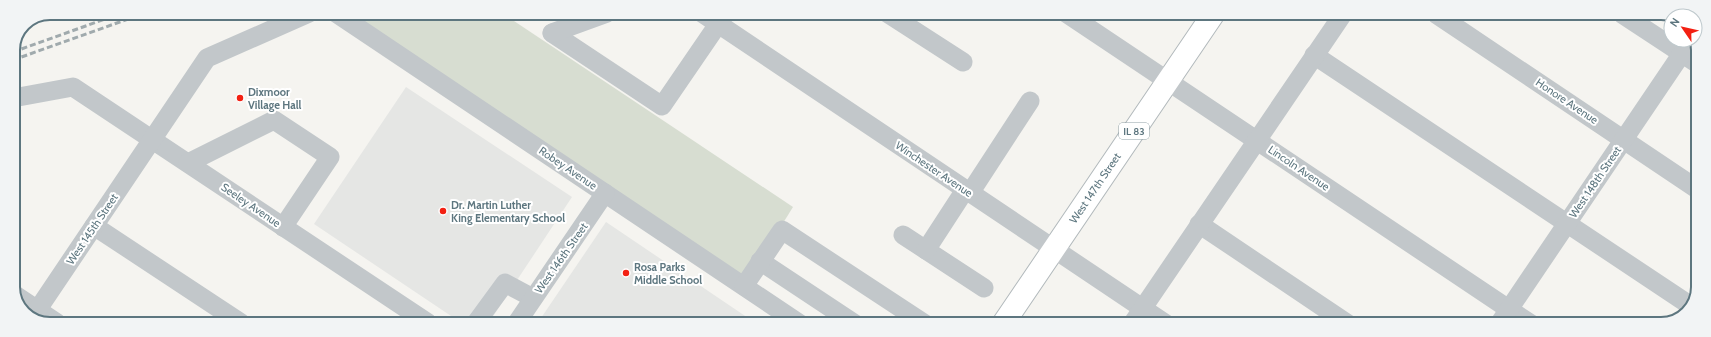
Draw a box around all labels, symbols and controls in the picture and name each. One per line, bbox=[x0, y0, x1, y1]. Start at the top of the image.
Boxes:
north arrow bbox=[1663, 8, 1703, 48]
text: N bbox=[1667, 15, 1683, 30]
street label: Honore Avenue bbox=[1533, 75, 1601, 127]
place label: Dixmoor Village Hall bbox=[248, 85, 302, 112]
marker: Dixmoor Village Hall bbox=[235, 93, 245, 103]
road number: IL 83 bbox=[1119, 123, 1149, 139]
street label: Winchester Avenue bbox=[893, 138, 976, 200]
street label: Lincoln Avenue bbox=[1266, 142, 1333, 194]
street label: Robey Avenue bbox=[536, 143, 600, 193]
street label: West 148th Street bbox=[1566, 143, 1624, 220]
street label: West 147th Street bbox=[1066, 150, 1124, 226]
street label: Seeley Avenue bbox=[219, 180, 284, 230]
street label: West 145th Street bbox=[63, 191, 121, 267]
place label: Dr. Martin Luther King Elementary School bbox=[451, 198, 565, 225]
marker: Dr. Martin Luther King Elementary School bbox=[438, 206, 448, 216]
street label: West 146th Street bbox=[531, 220, 591, 296]
place label: Rosa Parks Middle School bbox=[634, 260, 702, 287]
marker: Rosa Parks Middle School bbox=[621, 268, 631, 278]

